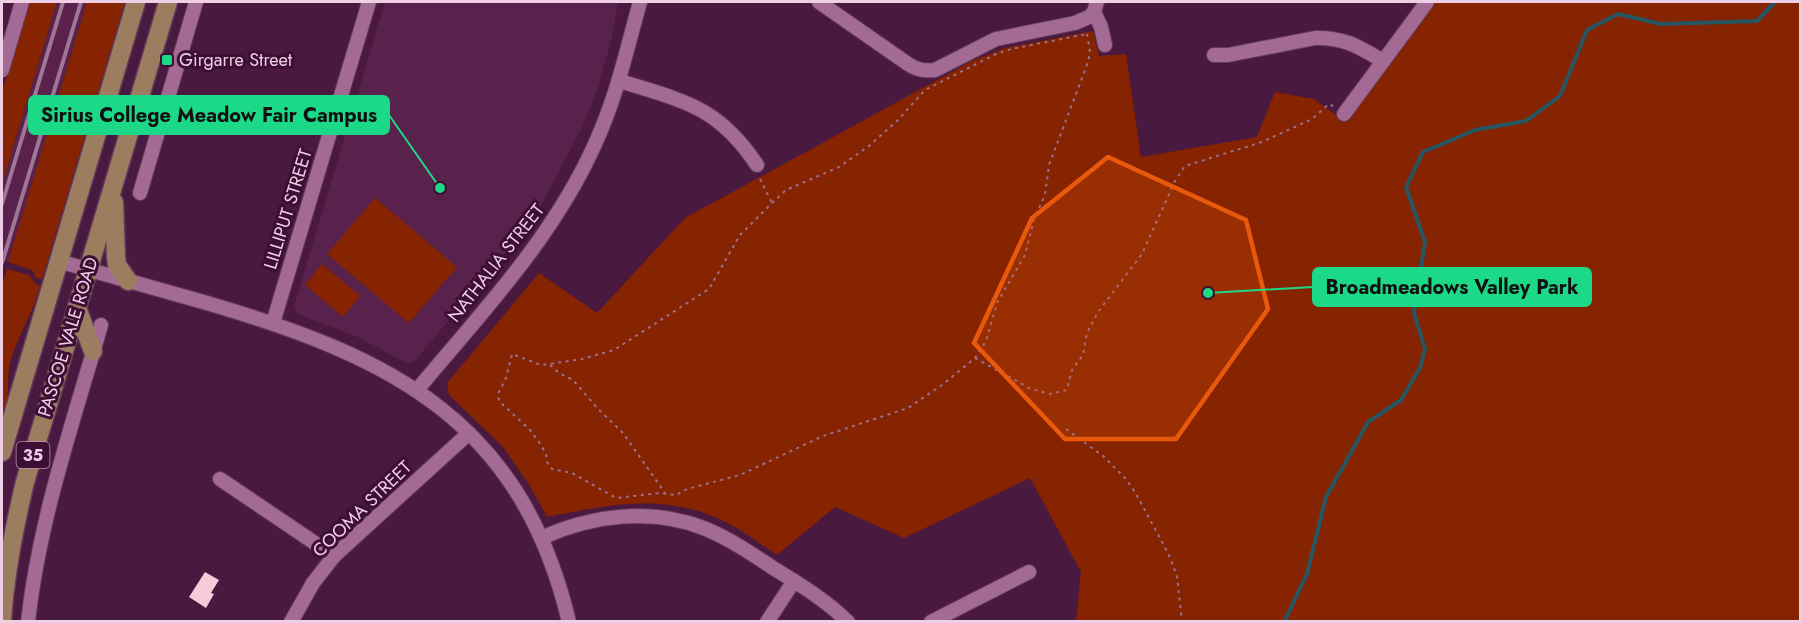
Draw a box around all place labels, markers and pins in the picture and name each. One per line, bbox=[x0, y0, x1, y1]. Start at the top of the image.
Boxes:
place label: Girgarre Street bbox=[179, 47, 293, 73]
marker: Girgarre Street bbox=[160, 53, 174, 67]
callout: Sirius College Meadow Fair Campus bbox=[29, 96, 389, 134]
callout: Broadmeadows Valley Park bbox=[1313, 268, 1591, 306]

